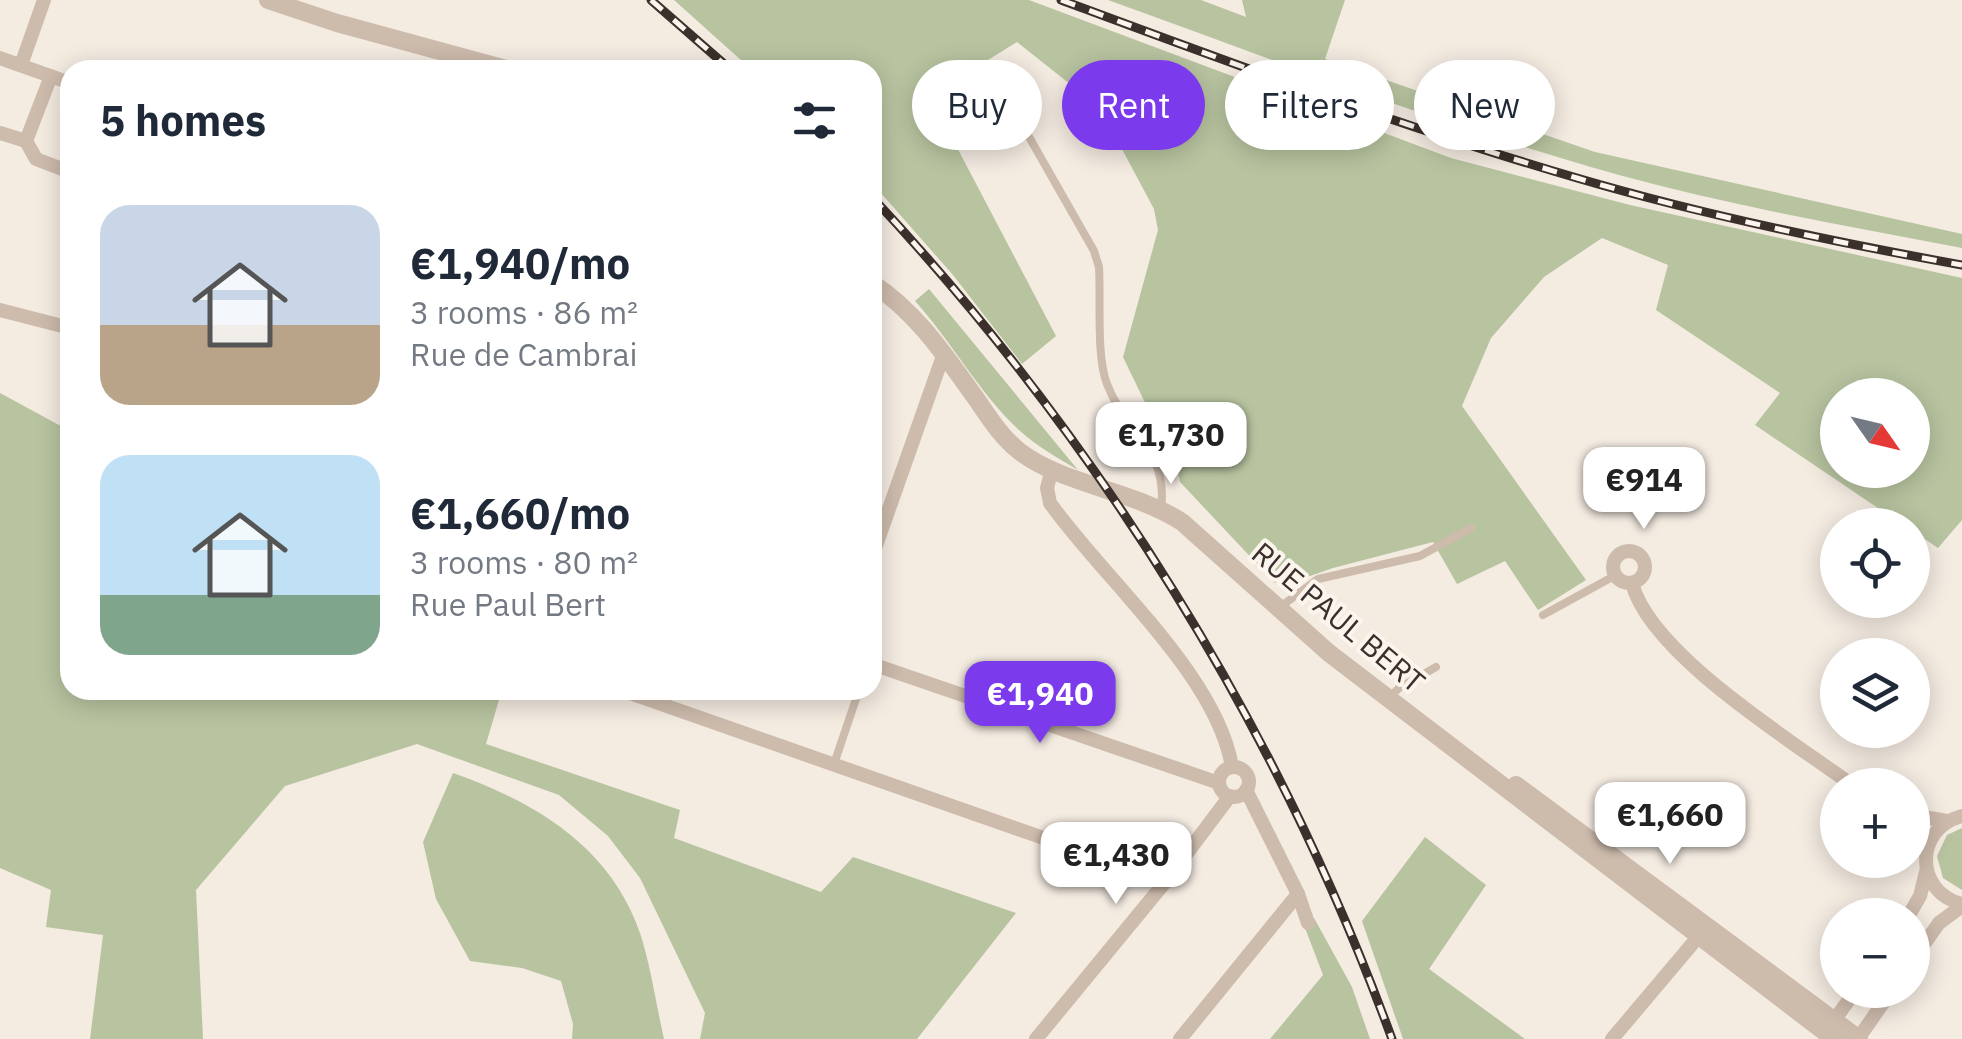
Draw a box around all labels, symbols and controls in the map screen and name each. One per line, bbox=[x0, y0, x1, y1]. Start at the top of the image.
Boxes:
chip: Buy bbox=[912, 60, 1042, 150]
chip: Rent bbox=[1062, 60, 1205, 150]
chip: Filters bbox=[1225, 60, 1394, 150]
chip: New bbox=[1414, 60, 1555, 150]
text: 5 homes bbox=[100, 93, 266, 148]
icon: filters bbox=[787, 93, 842, 148]
text: €1,940/mo bbox=[410, 236, 630, 291]
icon: home bbox=[180, 245, 300, 365]
text: 3 rooms · 86 m² bbox=[410, 291, 638, 333]
text: Rue de Cambrai bbox=[410, 333, 638, 375]
north arrow bbox=[1820, 378, 1930, 488]
map controls bbox=[1820, 378, 1930, 1008]
pin: €1,730 bbox=[1090, 402, 1252, 487]
text: €1,730 bbox=[1118, 413, 1224, 455]
pin: €914 bbox=[1585, 447, 1703, 532]
text: €914 bbox=[1605, 458, 1683, 500]
text: €1,660/mo bbox=[410, 486, 630, 541]
icon: home bbox=[180, 495, 300, 615]
button: locate bbox=[1820, 508, 1930, 618]
street label: RUE PAUL BERT bbox=[1244, 533, 1434, 701]
text: 3 rooms · 80 m² bbox=[410, 541, 638, 583]
text: Rue Paul Bert bbox=[410, 583, 606, 625]
button: layers bbox=[1820, 638, 1930, 748]
pin: €1,940 bbox=[959, 661, 1121, 746]
text: €1,940 bbox=[987, 672, 1093, 714]
button: + bbox=[1820, 768, 1930, 878]
pin: €1,660 bbox=[1589, 782, 1751, 867]
text: €1,660 bbox=[1617, 793, 1723, 835]
pin: €1,430 bbox=[1035, 822, 1197, 907]
text: €1,430 bbox=[1063, 833, 1169, 875]
button: − bbox=[1820, 898, 1930, 1008]

